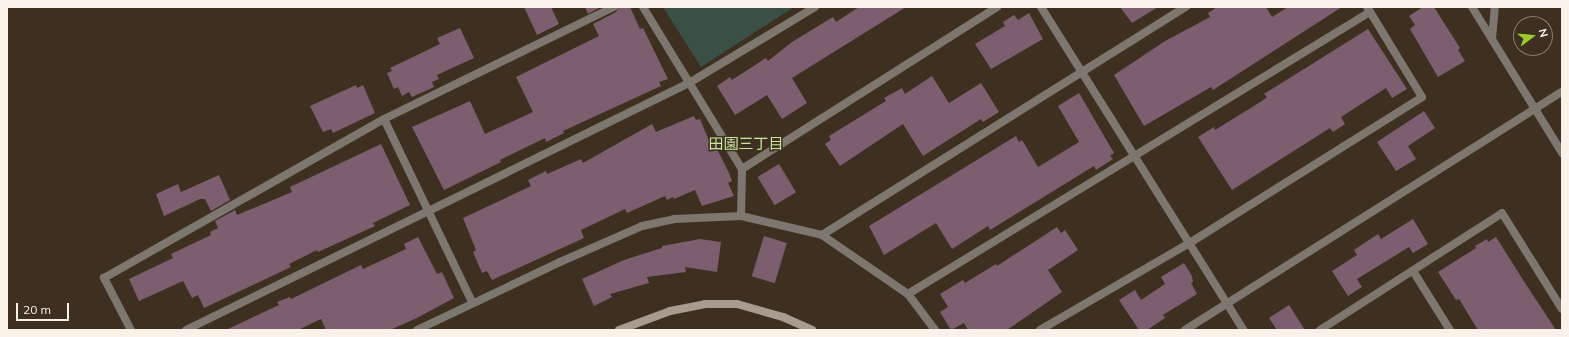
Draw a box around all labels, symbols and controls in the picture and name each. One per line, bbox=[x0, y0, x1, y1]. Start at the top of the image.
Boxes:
north arrow bbox=[1513, 16, 1553, 56]
text: N bbox=[1536, 27, 1551, 39]
district label: 田園三丁目 bbox=[709, 135, 783, 153]
scale bar bbox=[18, 295, 71, 321]
text: 20 m bbox=[23, 302, 51, 317]

